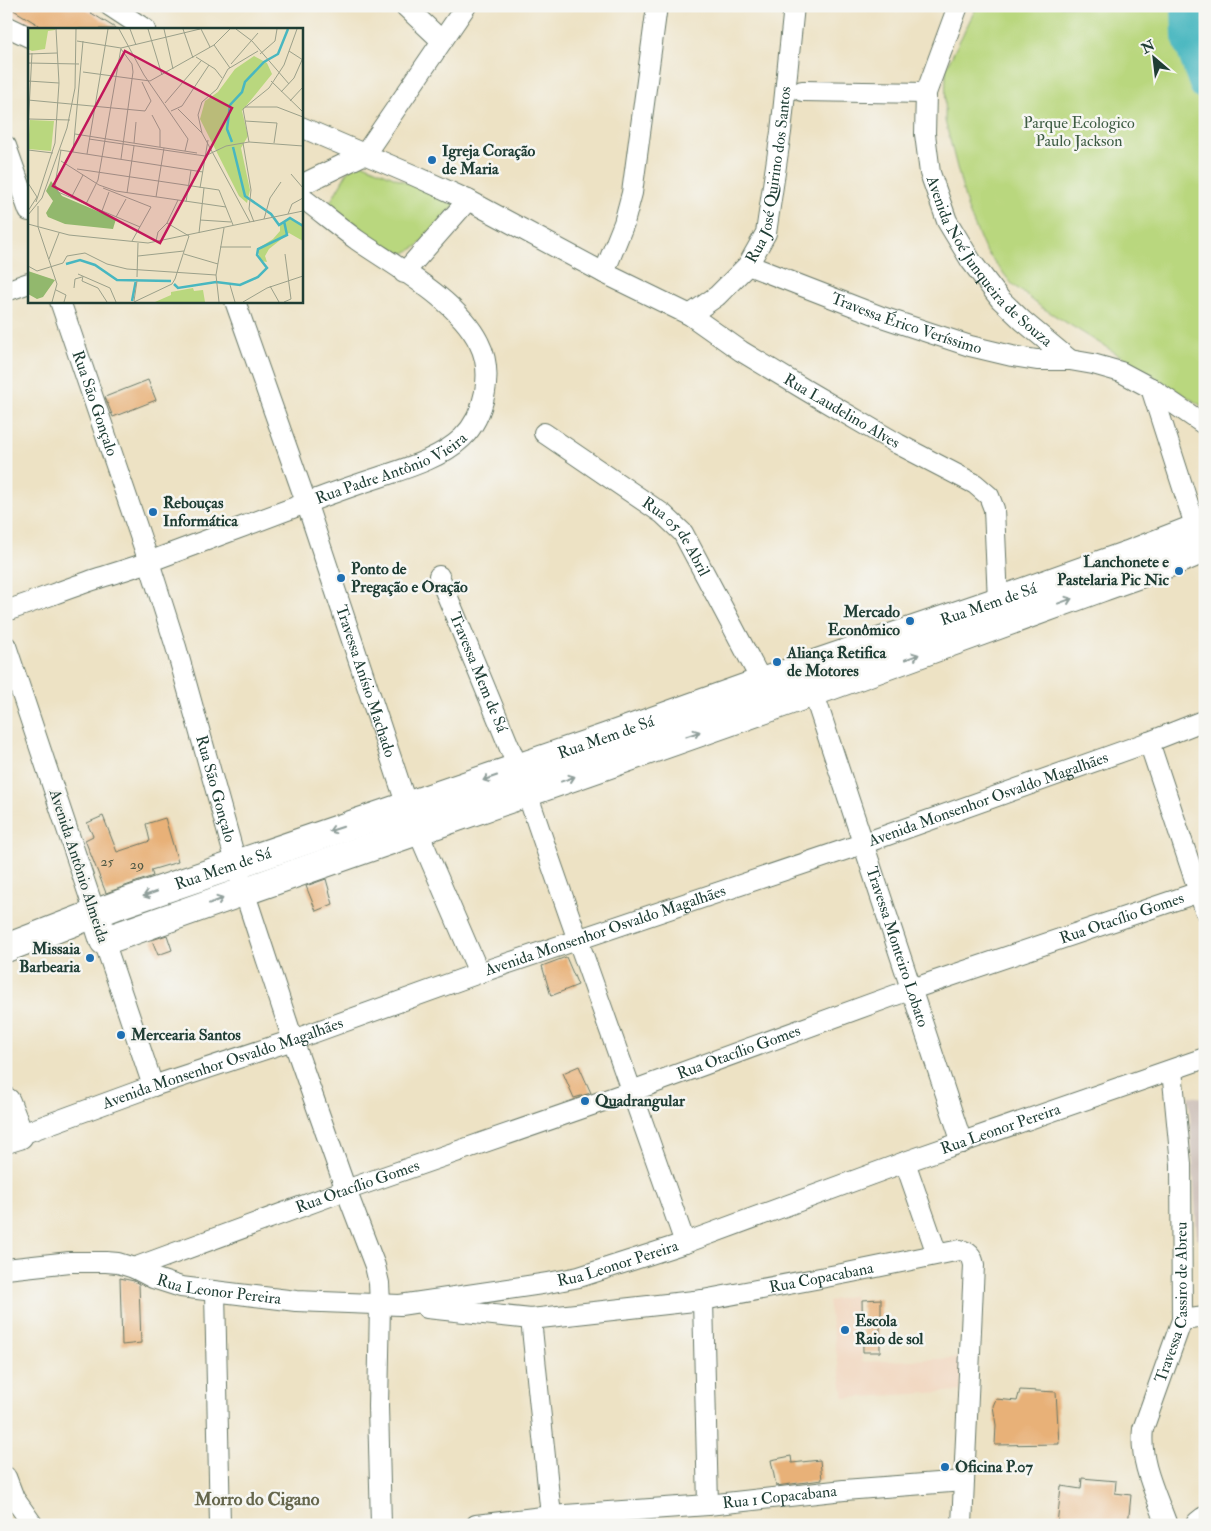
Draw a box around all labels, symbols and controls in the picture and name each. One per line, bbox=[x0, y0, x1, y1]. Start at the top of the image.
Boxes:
inset map bbox=[28, 28, 302, 302]
north arrow bbox=[1128, 32, 1178, 82]
text: N bbox=[1138, 36, 1158, 58]
street label: Rua José Quirino dos Santos bbox=[741, 85, 796, 267]
park label: Parque Ecologico Paulo Jackson bbox=[1023, 113, 1135, 152]
place label: Igreja Coração de Maria bbox=[442, 141, 536, 179]
marker: Igreja Coração de Maria bbox=[426, 154, 438, 166]
street label: Avenida Noé Junqueira de Souza bbox=[921, 172, 1057, 351]
street label: Travessa Érico Veríssimo bbox=[828, 288, 984, 359]
street label: Rua São Gonçalo bbox=[68, 348, 122, 459]
street label: Rua Laudelino Alves bbox=[780, 369, 903, 453]
street label: Rua Padre Antônio Vieira bbox=[313, 428, 472, 509]
place label: Rebouças Informática bbox=[163, 493, 238, 531]
street label: Rua 05 de Abril bbox=[638, 493, 714, 580]
marker: Rebouças Informática bbox=[147, 506, 159, 518]
place label: Lanchonete e Pastelaria Pic Nic bbox=[1057, 552, 1170, 590]
place label: Ponto de Pregação e Oração bbox=[351, 559, 468, 598]
marker: Lanchonete e Pastelaria Pic Nic bbox=[1173, 565, 1185, 577]
marker: Ponto de Pregação e Oração bbox=[335, 572, 347, 584]
street label: Rua Mem de Sá bbox=[938, 578, 1040, 630]
one-way arrow bbox=[1056, 596, 1072, 605]
street label: Travessa Anísio Machado bbox=[331, 602, 400, 760]
place label: Mercado Econômico bbox=[828, 602, 900, 640]
street label: Travessa Mem de Sá bbox=[445, 609, 512, 736]
marker: Mercado Econômico bbox=[904, 615, 916, 627]
place label: Aliança Retifica de Motores bbox=[786, 643, 886, 681]
one-way arrow bbox=[904, 652, 919, 661]
marker: Aliança Retifica de Motores bbox=[771, 656, 783, 668]
street label: Rua Mem de Sá bbox=[555, 711, 657, 763]
one-way arrow bbox=[684, 729, 700, 738]
street label: Rua São Gonçalo bbox=[191, 733, 240, 845]
street label: Avenida Monsenhor Osvaldo Magalhães bbox=[865, 747, 1111, 851]
one-way arrow bbox=[483, 774, 499, 783]
one-way arrow bbox=[560, 774, 575, 783]
street label: Avenida Antônio Almeida bbox=[44, 786, 113, 946]
one-way arrow bbox=[329, 825, 345, 835]
street label: Rua Mem de Sá bbox=[172, 843, 274, 895]
house number: 25 bbox=[100, 853, 114, 870]
house number: 29 bbox=[130, 856, 144, 873]
street label: Travessa Monteiro Lobato bbox=[862, 864, 933, 1030]
street label: Avenida Monsenhor Osvaldo Magalhães bbox=[481, 881, 728, 981]
street label: Rua Otacílio Gomes bbox=[1057, 888, 1187, 948]
one-way arrow bbox=[142, 890, 158, 899]
one-way arrow bbox=[208, 896, 223, 905]
place label: Missaia Barbearia bbox=[19, 939, 80, 977]
marker: Missaia Barbearia bbox=[84, 952, 96, 964]
street label: Avenida Monsenhor Osvaldo Magalhães bbox=[99, 1013, 346, 1114]
street label: Rua Otacílio Gomes bbox=[674, 1021, 803, 1084]
place label: Mercearia Santos bbox=[130, 1025, 241, 1045]
marker: Mercearia Santos bbox=[115, 1029, 127, 1041]
place label: Quadrangular bbox=[595, 1091, 686, 1112]
marker: Quadrangular bbox=[579, 1095, 591, 1107]
street label: Rua Leonor Pereira bbox=[938, 1099, 1064, 1159]
street label: Rua Otacílio Gomes bbox=[293, 1155, 422, 1218]
street label: Travessa Cassiro de Abreu bbox=[1150, 1222, 1192, 1385]
street label: Rua Leonor Pereira bbox=[555, 1236, 681, 1291]
street label: Rua Copacabana bbox=[767, 1258, 876, 1297]
street label: Rua Leonor Pereira bbox=[154, 1270, 283, 1309]
place label: Escola Raio de sol bbox=[855, 1311, 924, 1349]
marker: Escola Raio de sol bbox=[839, 1324, 851, 1336]
place label: Oficina P.07 bbox=[955, 1457, 1034, 1477]
marker: Oficina P.07 bbox=[939, 1461, 951, 1473]
street label: Rua 1 Copacabana bbox=[721, 1481, 838, 1513]
district label: Morro do Cigano bbox=[194, 1488, 320, 1511]

